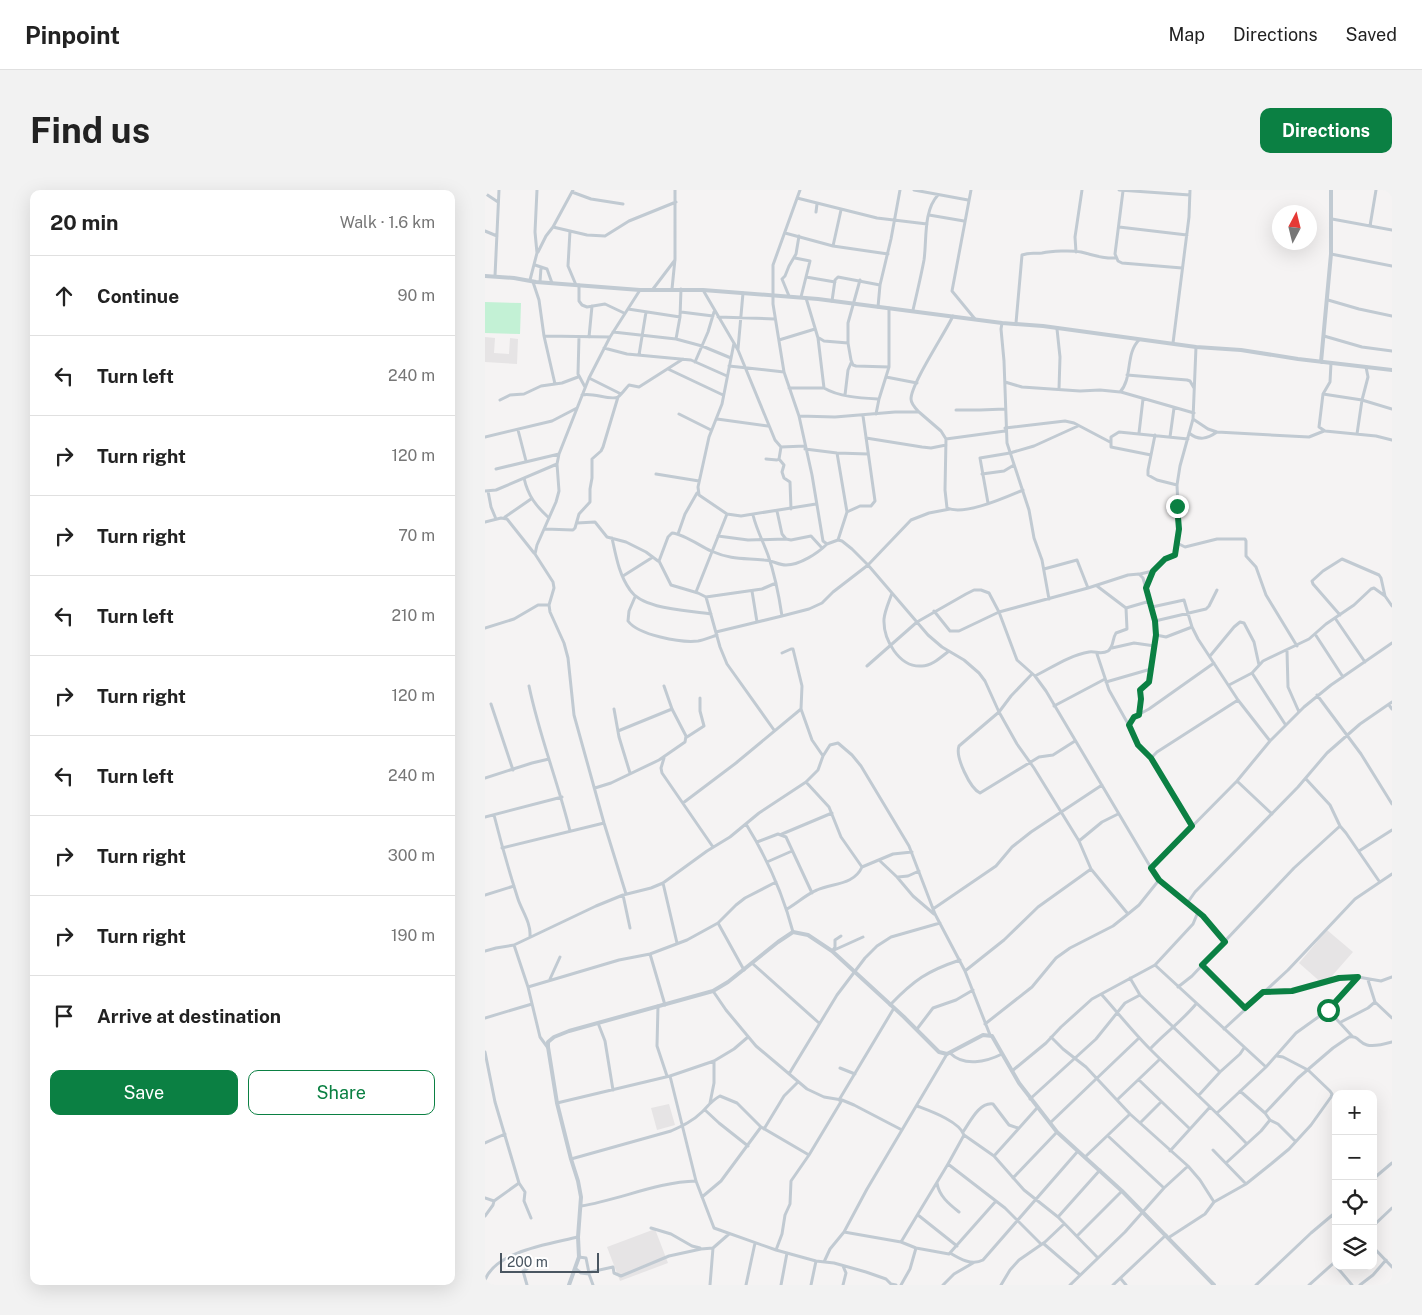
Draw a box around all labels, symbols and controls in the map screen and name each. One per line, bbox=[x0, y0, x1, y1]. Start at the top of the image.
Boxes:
text: Pinpoint bbox=[25, 21, 120, 49]
text: Map bbox=[1168, 24, 1205, 45]
text: Directions bbox=[1233, 24, 1318, 45]
text: Saved bbox=[1346, 24, 1397, 45]
button: Directions bbox=[1260, 108, 1392, 153]
text: Find us bbox=[30, 110, 150, 151]
north arrow bbox=[1272, 205, 1317, 250]
text: 20 min bbox=[50, 210, 119, 235]
text: Walk · 1.6 km bbox=[340, 213, 435, 232]
icon: ahead bbox=[50, 282, 78, 310]
text: Continue bbox=[97, 285, 179, 307]
text: 90 m bbox=[398, 286, 435, 305]
icon: left bbox=[50, 362, 78, 390]
text: Turn left bbox=[97, 365, 174, 387]
text: 240 m bbox=[388, 366, 435, 385]
icon: right bbox=[50, 442, 78, 470]
text: Turn right bbox=[97, 445, 186, 467]
text: 120 m bbox=[391, 446, 435, 465]
route end bbox=[1166, 495, 1189, 518]
icon: right bbox=[50, 522, 78, 550]
text: Turn right bbox=[97, 525, 186, 547]
text: 70 m bbox=[398, 526, 435, 545]
icon: left bbox=[50, 602, 78, 630]
text: Turn left bbox=[97, 605, 174, 627]
text: 210 m bbox=[391, 606, 435, 625]
icon: right bbox=[50, 682, 78, 710]
text: Turn right bbox=[97, 685, 186, 707]
text: 120 m bbox=[391, 686, 435, 705]
icon: left bbox=[50, 762, 78, 790]
text: Turn left bbox=[97, 765, 174, 787]
text: 240 m bbox=[388, 766, 435, 785]
icon: right bbox=[50, 842, 78, 870]
text: Turn right bbox=[97, 845, 186, 867]
text: 300 m bbox=[388, 846, 435, 865]
icon: right bbox=[50, 922, 78, 950]
text: Turn right bbox=[97, 925, 186, 947]
text: 190 m bbox=[391, 926, 435, 945]
route start bbox=[1317, 999, 1340, 1022]
icon: arrive bbox=[50, 1002, 78, 1030]
text: Arrive at destination bbox=[97, 1005, 281, 1027]
button: Save bbox=[50, 1070, 238, 1115]
button: Share bbox=[248, 1070, 435, 1115]
map controls bbox=[1332, 1090, 1377, 1270]
button: + bbox=[1332, 1090, 1377, 1135]
button: − bbox=[1332, 1135, 1377, 1180]
button: locate bbox=[1332, 1180, 1377, 1225]
button: layers bbox=[1332, 1225, 1377, 1270]
scale bar bbox=[500, 1250, 599, 1273]
text: 200 m bbox=[507, 1254, 548, 1270]

